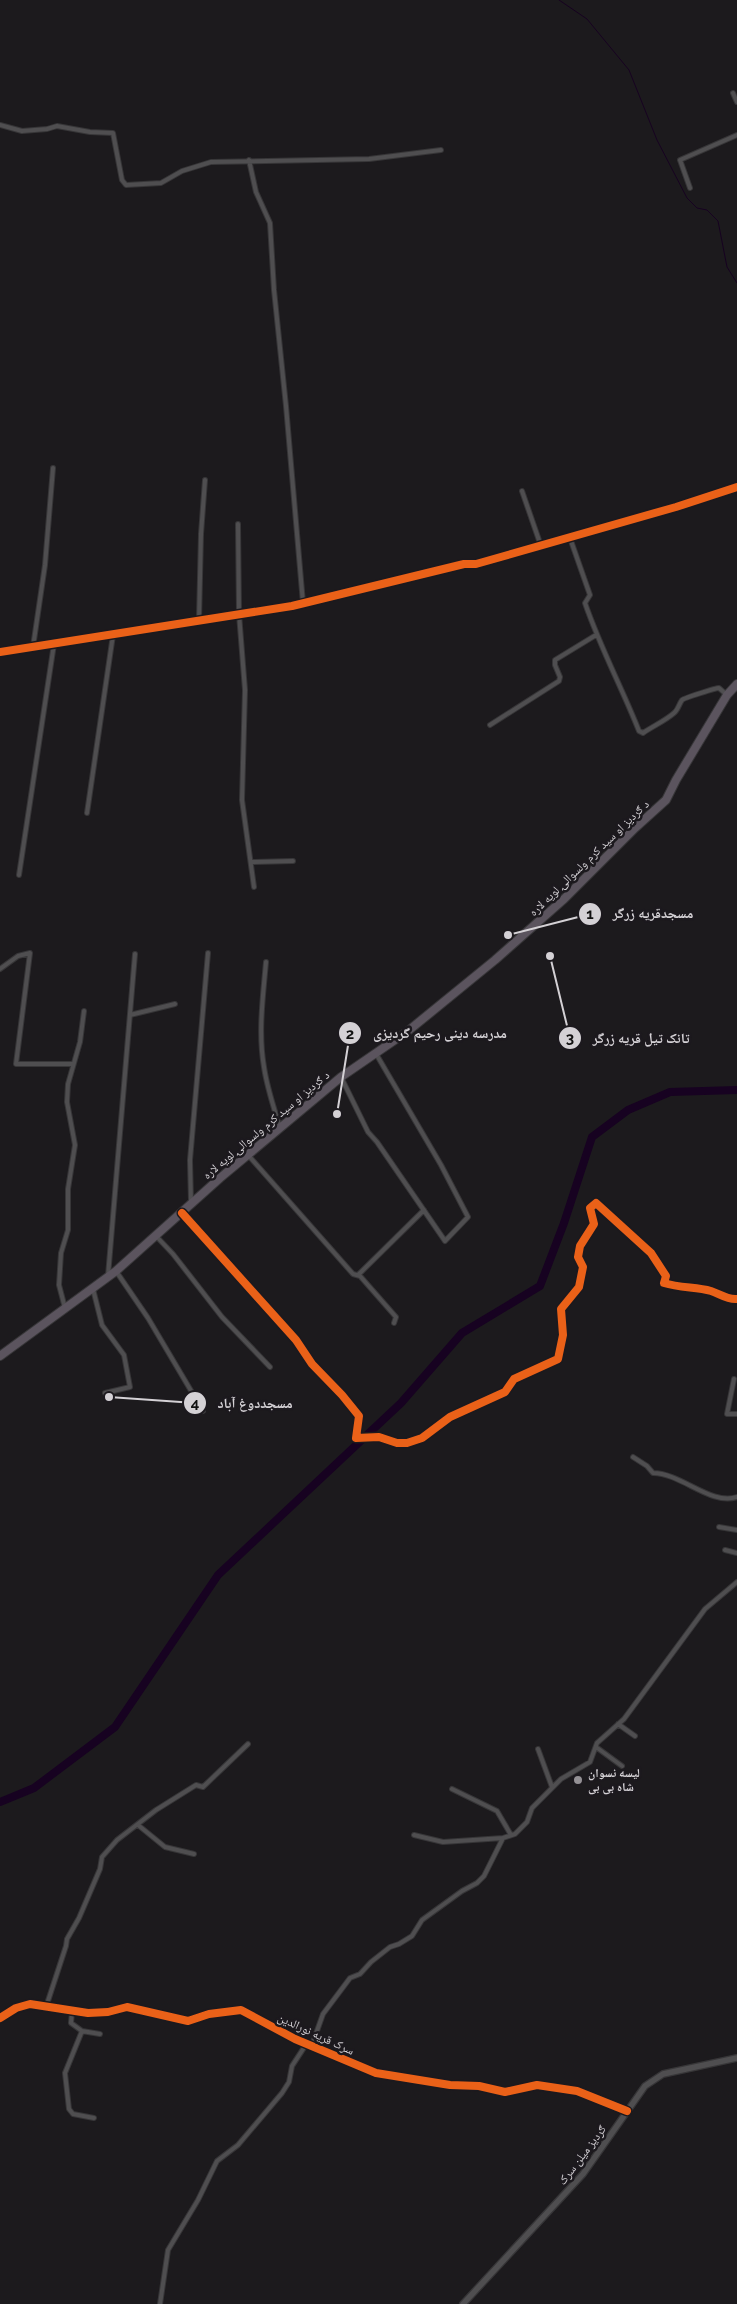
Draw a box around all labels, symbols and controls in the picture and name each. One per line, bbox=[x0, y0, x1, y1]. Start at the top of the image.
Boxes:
street label: د ګردیز او سید کرم ولسوالۍ لویه لاره bbox=[526, 797, 652, 920]
callout: مسجدقریه زرگر bbox=[577, 899, 703, 928]
text: 1 bbox=[586, 905, 594, 923]
text: مسجدقریه زرگر bbox=[612, 905, 693, 921]
callout: مدرسه دینی رحیم گردیزی bbox=[338, 1019, 517, 1048]
callout: تانک تیل قریه زرگر bbox=[558, 1023, 700, 1052]
text: 2 bbox=[346, 1025, 354, 1043]
text: مدرسه دینی رحیم گردیزی bbox=[373, 1025, 507, 1043]
text: 3 bbox=[566, 1029, 574, 1047]
text: تانک تیل قریه زرگر bbox=[591, 1030, 690, 1047]
street label: د ګردیز او سید کرم ولسوالۍ لویه لاره bbox=[200, 1068, 333, 1183]
callout: مسجددوغ آباد bbox=[182, 1389, 302, 1418]
text: 4 bbox=[191, 1394, 200, 1412]
text: مسجددوغ آباد bbox=[217, 1395, 293, 1412]
place label: لیسه نسوان شاه بی بی bbox=[588, 1766, 640, 1795]
marker: لیسه نسوان شاه بی بی bbox=[572, 1774, 584, 1786]
street label: سرک قریه نورالدین bbox=[275, 2010, 357, 2058]
street label: ګردیز میلن سرک bbox=[555, 2122, 609, 2188]

